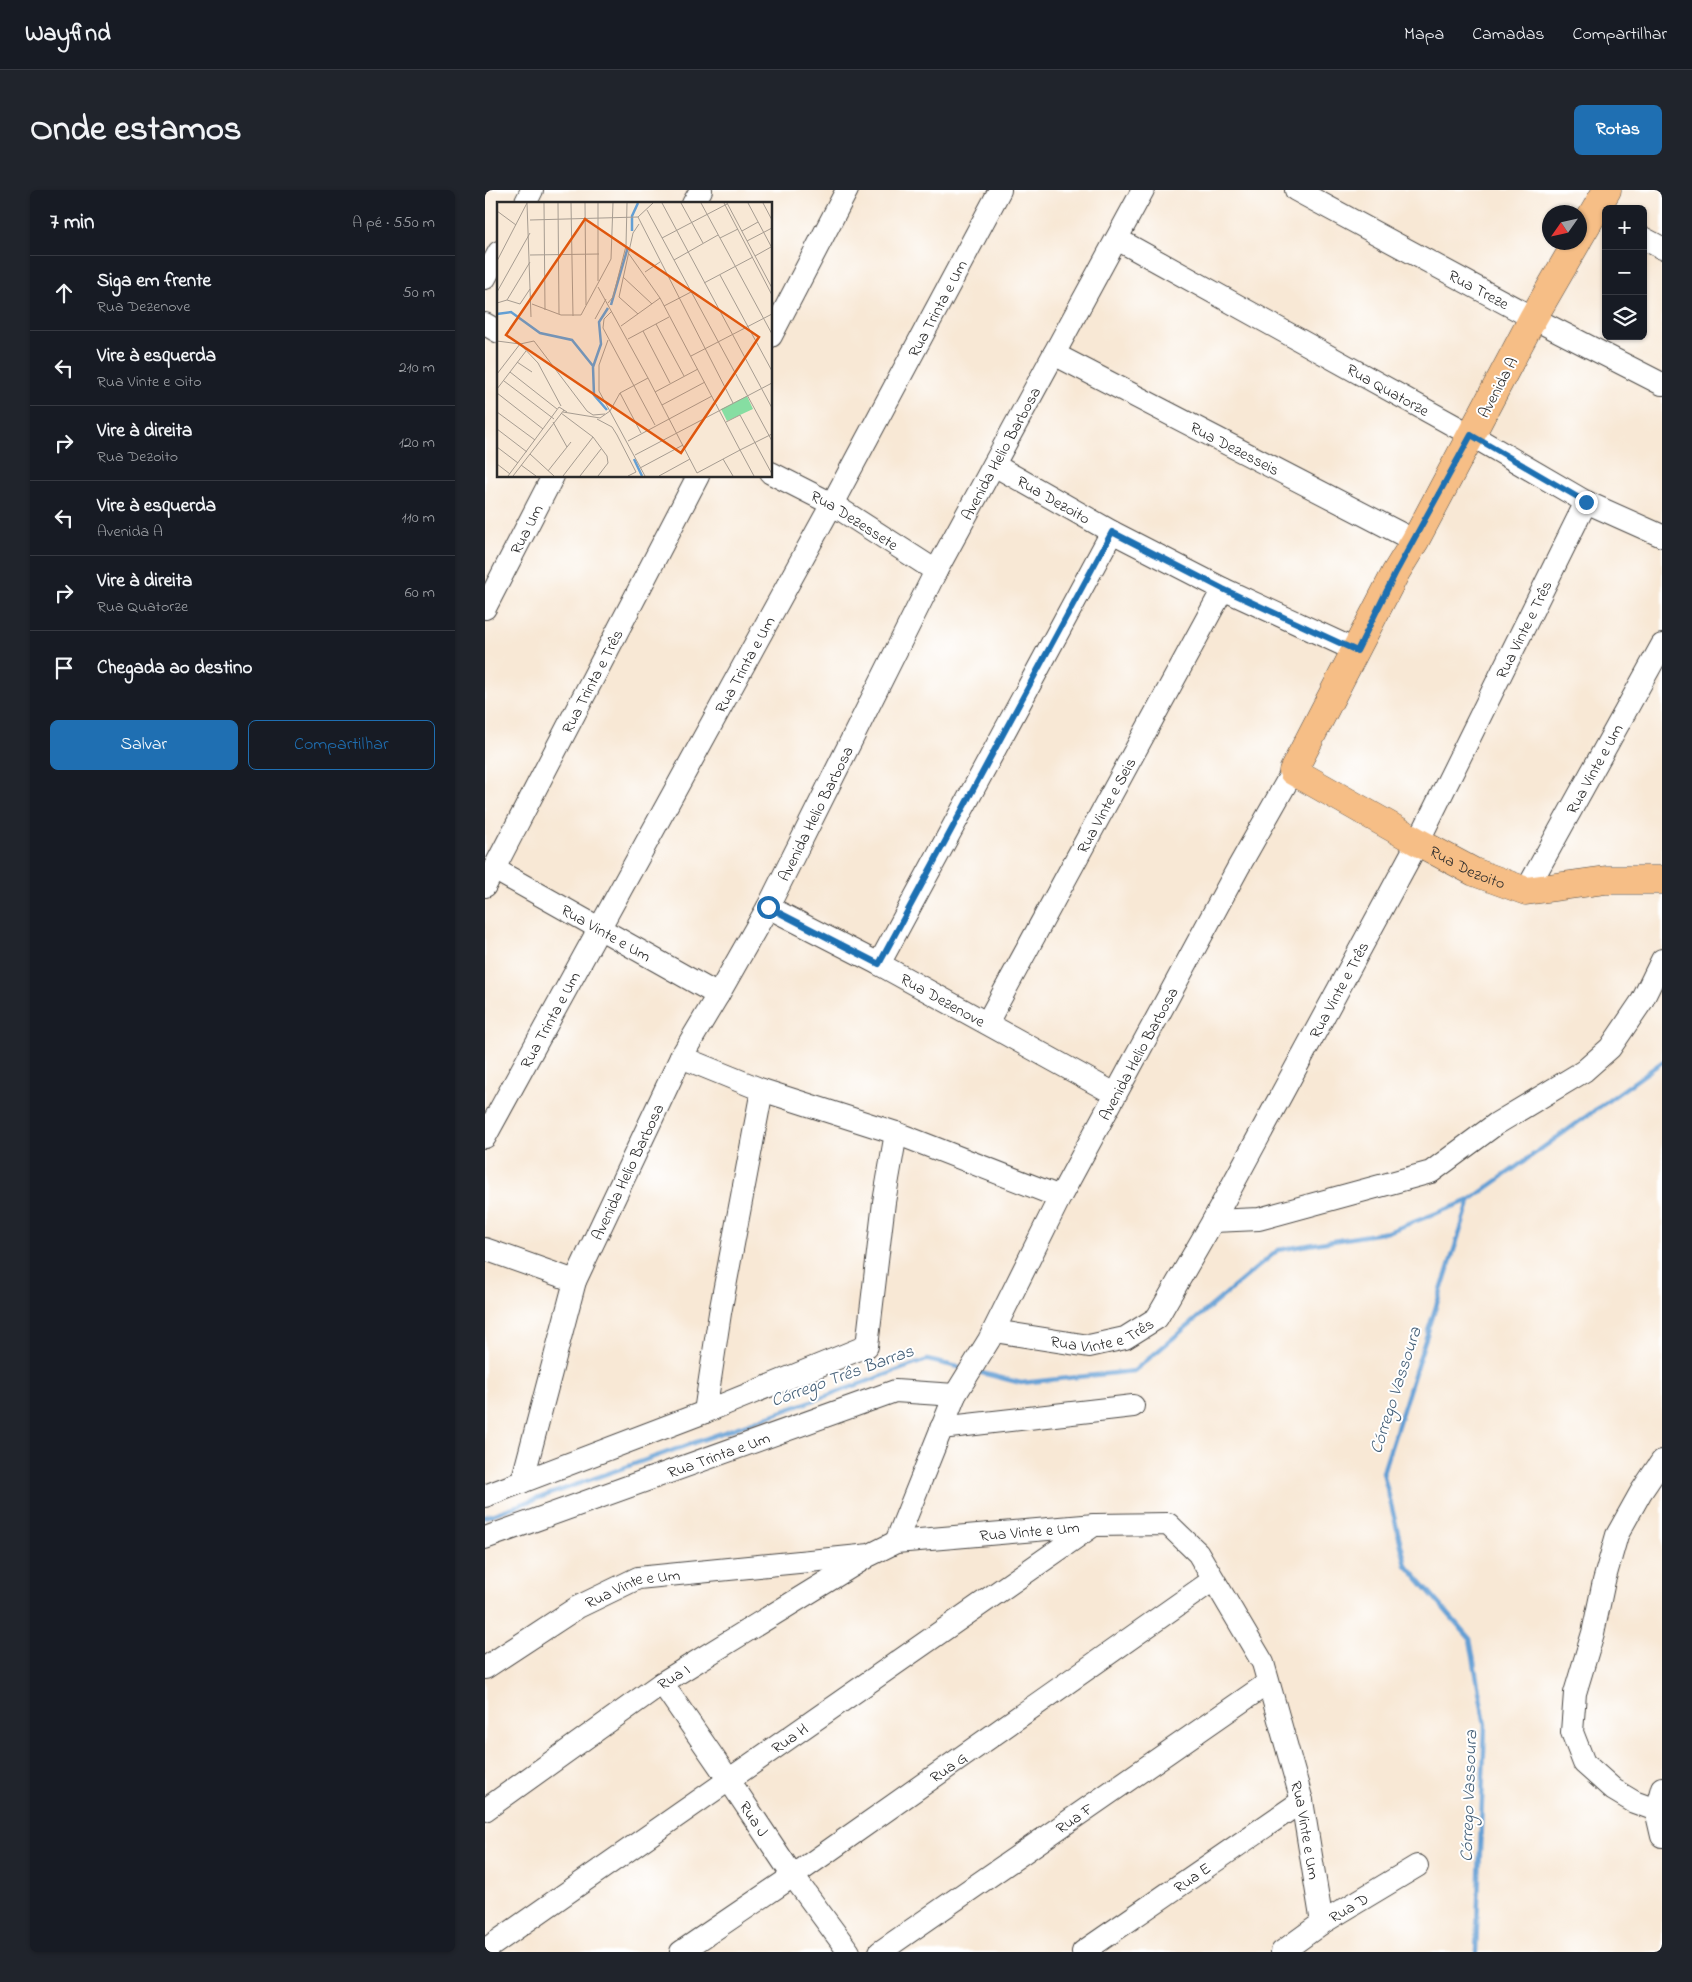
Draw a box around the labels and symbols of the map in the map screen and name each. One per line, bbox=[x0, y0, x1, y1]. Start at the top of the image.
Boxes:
inset map bbox=[497, 202, 773, 478]
north arrow bbox=[1542, 205, 1587, 250]
street label: Rua Trinta e Um bbox=[903, 256, 974, 362]
street label: Rua Treze bbox=[1443, 264, 1513, 317]
street label: Avenida A bbox=[1473, 353, 1525, 423]
street label: Rua Quatorze bbox=[1342, 358, 1434, 424]
street label: Avenida Helio Barbosa bbox=[956, 383, 1048, 525]
street label: Rua Dezesseis bbox=[1185, 416, 1283, 483]
street label: Rua Dezoito bbox=[1012, 470, 1094, 531]
street label: Rua Dezessete bbox=[806, 485, 903, 558]
route end bbox=[1575, 491, 1598, 514]
street label: Rua Um bbox=[505, 501, 550, 559]
street label: Rua Vinte e Três bbox=[1490, 577, 1559, 683]
street label: Rua Trinta e Um bbox=[710, 612, 782, 718]
street label: Rua Trinta e Três bbox=[556, 626, 630, 738]
street label: Rua Vinte e Um bbox=[1561, 720, 1630, 819]
street label: Avenida Helio Barbosa bbox=[773, 742, 861, 886]
street label: Rua Vinte e Seis bbox=[1071, 754, 1143, 858]
street label: Rua Dezoito bbox=[1425, 840, 1508, 896]
route start bbox=[757, 896, 780, 919]
street label: Rua Vinte e Um bbox=[556, 899, 655, 969]
street label: Rua Vinte e Três bbox=[1304, 938, 1376, 1043]
street label: Rua Trinta e Um bbox=[515, 968, 587, 1073]
street label: Rua Dezenove bbox=[895, 968, 990, 1035]
street label: Avenida Helio Barbosa bbox=[1094, 983, 1185, 1125]
street label: Avenida Helio Barbosa bbox=[586, 1100, 671, 1245]
street label: Rua Vinte e Três bbox=[1049, 1313, 1159, 1360]
water label: Córrego Vassoura bbox=[1364, 1324, 1430, 1457]
water label: Córrego Três Barras bbox=[768, 1339, 918, 1415]
street label: Rua Trinta e Um bbox=[665, 1427, 774, 1486]
street label: Rua Vinte e Um bbox=[979, 1516, 1080, 1549]
street label: Rua Vinte e Um bbox=[582, 1564, 681, 1616]
street label: Rua I bbox=[653, 1659, 695, 1697]
street label: Rua H bbox=[767, 1718, 814, 1761]
water label: Córrego Vassoura bbox=[1455, 1729, 1485, 1862]
street label: Rua G bbox=[926, 1747, 973, 1790]
street label: Rua Vinte e Um bbox=[1283, 1778, 1325, 1882]
street label: Rua J bbox=[732, 1797, 774, 1842]
street label: Rua F bbox=[1051, 1797, 1099, 1841]
street label: Rua E bbox=[1169, 1857, 1216, 1900]
street label: Rua D bbox=[1325, 1888, 1374, 1930]

